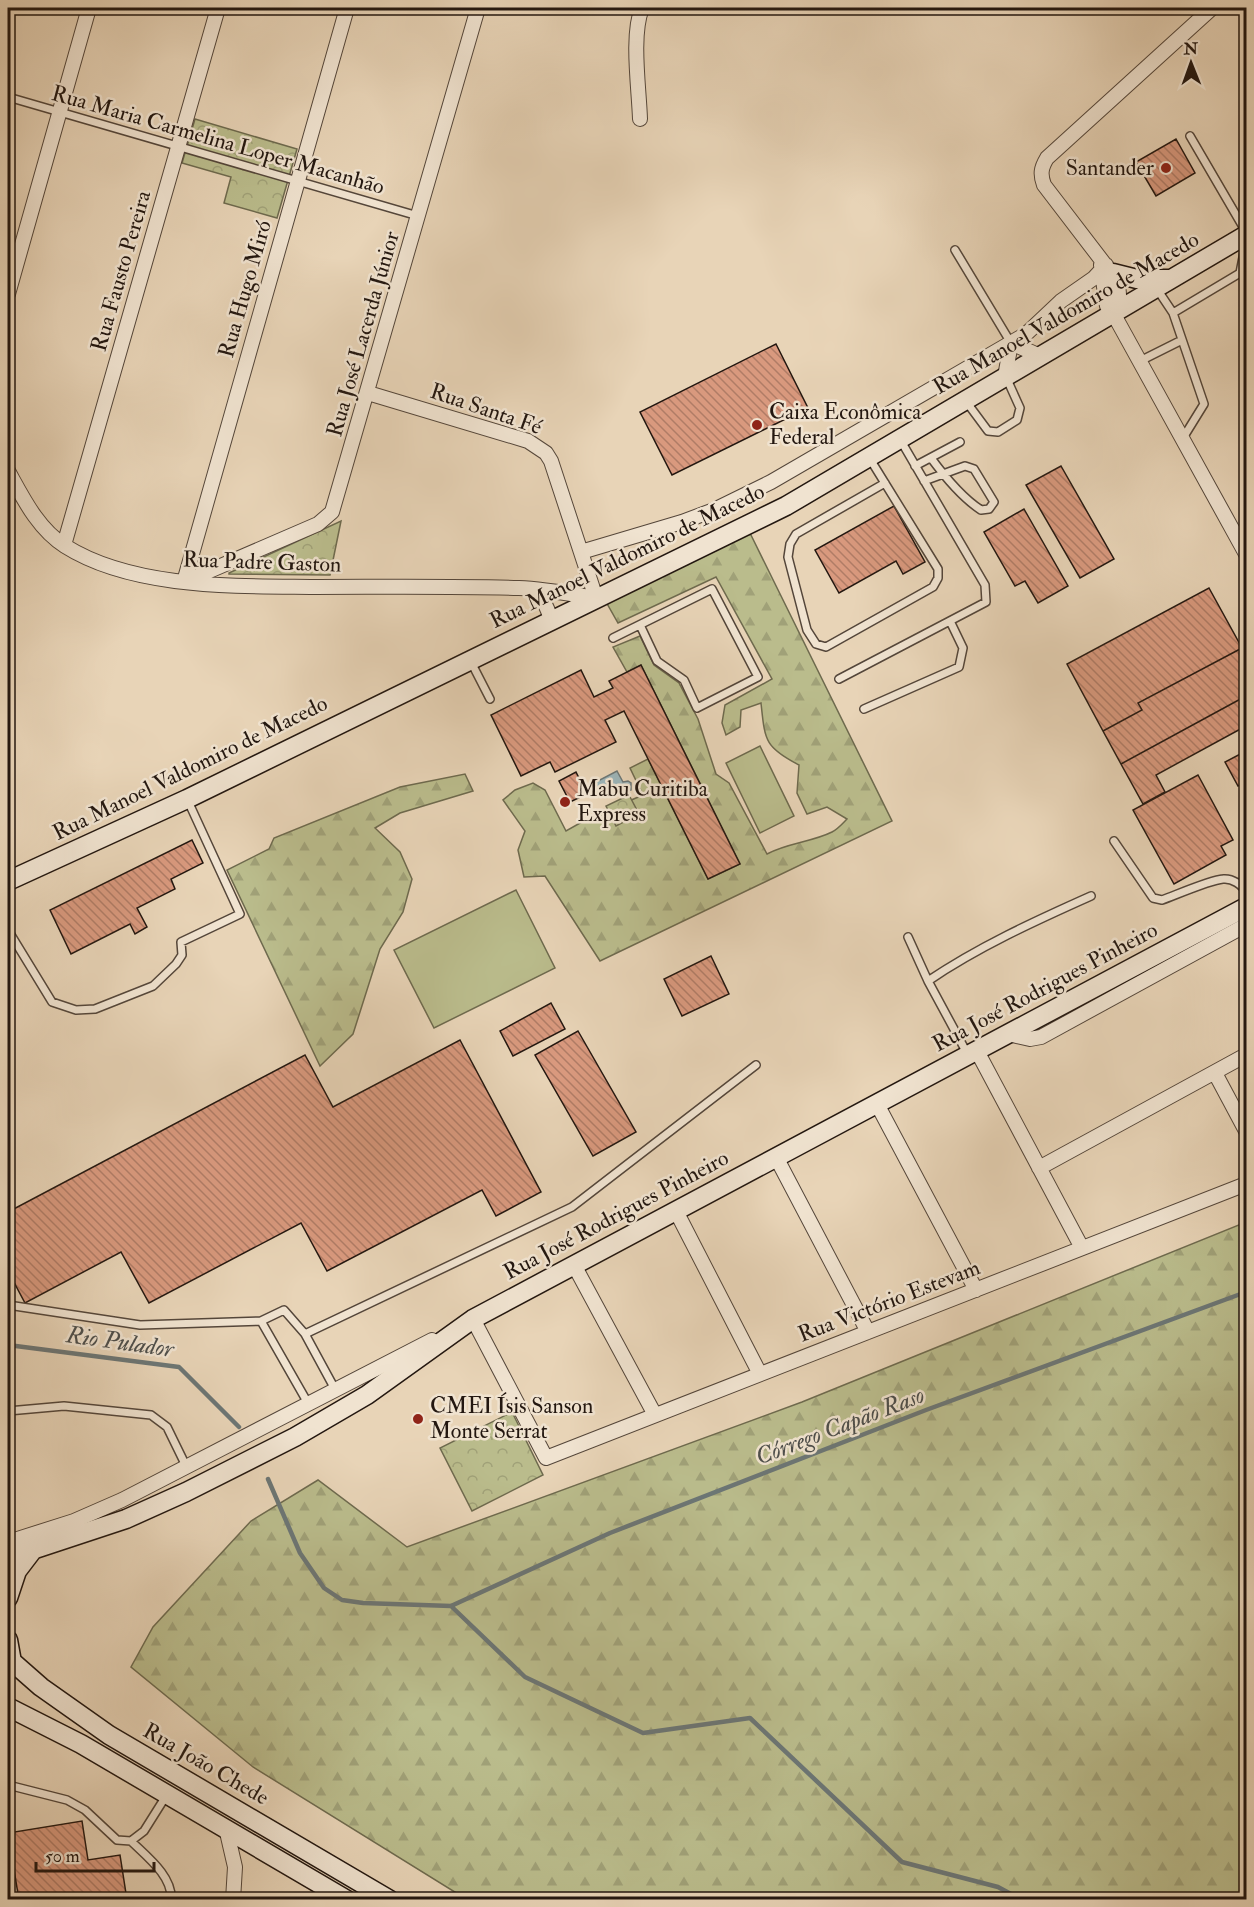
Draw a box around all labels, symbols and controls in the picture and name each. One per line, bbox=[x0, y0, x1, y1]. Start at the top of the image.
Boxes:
north arrow bbox=[1161, 33, 1221, 93]
text: N bbox=[1182, 39, 1199, 59]
street label: Rua Maria Carmelina Loper Macanhão bbox=[48, 79, 388, 202]
place label: Santander bbox=[1066, 154, 1155, 182]
marker: Santander bbox=[1159, 161, 1173, 175]
street label: Rua Fausto Pereira bbox=[85, 186, 158, 355]
street label: Rua Hugo Miró bbox=[212, 217, 278, 361]
street label: Rua Manoel Valdomiro de Macedo bbox=[928, 225, 1204, 401]
street label: Rua José Lacerda Júnior bbox=[320, 227, 406, 440]
street label: Rua Santa Fé bbox=[426, 377, 546, 441]
place label: Caixa Econômica Federal bbox=[769, 398, 922, 451]
marker: Caixa Econômica Federal bbox=[750, 418, 764, 432]
street label: Rua Manoel Valdomiro de Macedo bbox=[485, 477, 769, 635]
street label: Rua Padre Gaston bbox=[182, 545, 342, 579]
street label: Rua Manoel Valdomiro de Macedo bbox=[48, 689, 332, 847]
place label: Mabu Curitiba Express bbox=[577, 775, 709, 829]
marker: Mabu Curitiba Express bbox=[558, 795, 572, 809]
street label: Rua José Rodrigues Pinheiro bbox=[928, 916, 1162, 1058]
street label: Rua José Rodrigues Pinheiro bbox=[499, 1144, 733, 1286]
street label: Rua Victório Estevam bbox=[794, 1253, 984, 1349]
water label: Rio Pulador bbox=[63, 1319, 177, 1365]
water label: Córrego Capão Raso bbox=[751, 1380, 929, 1472]
place label: CMEI Ísis Sanson Monte Serrat bbox=[430, 1392, 593, 1445]
marker: CMEI Ísis Sanson Monte Serrat bbox=[411, 1412, 425, 1426]
street label: Rua João Chede bbox=[138, 1717, 274, 1811]
scale bar bbox=[36, 1835, 154, 1873]
text: 50 m bbox=[45, 1845, 80, 1868]

